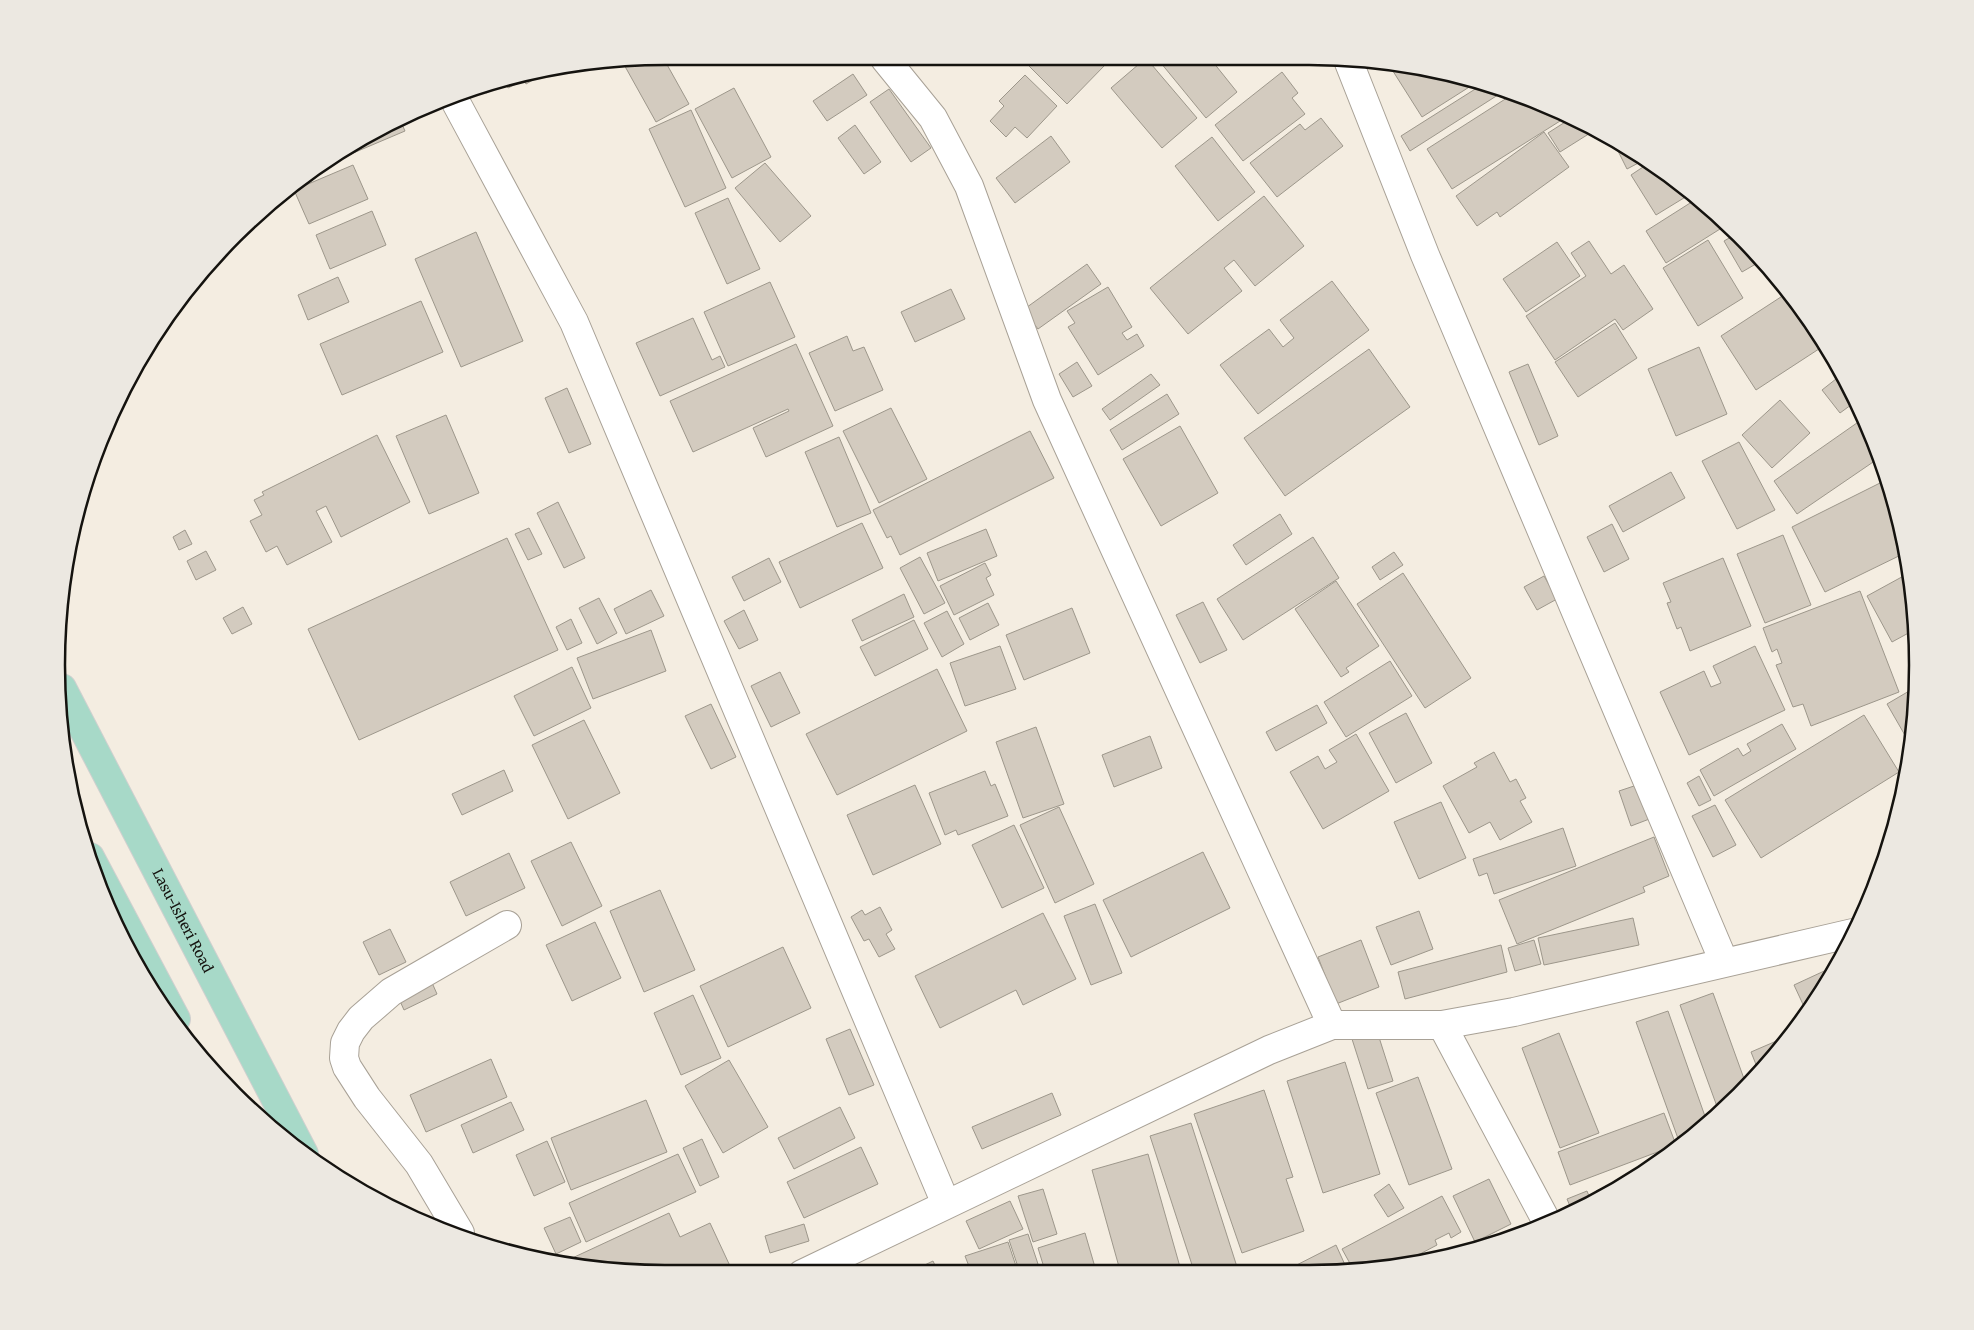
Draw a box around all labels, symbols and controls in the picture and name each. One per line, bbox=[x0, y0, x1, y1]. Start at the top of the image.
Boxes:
street label: Lasu-Isheri Road bbox=[148, 865, 217, 976]

